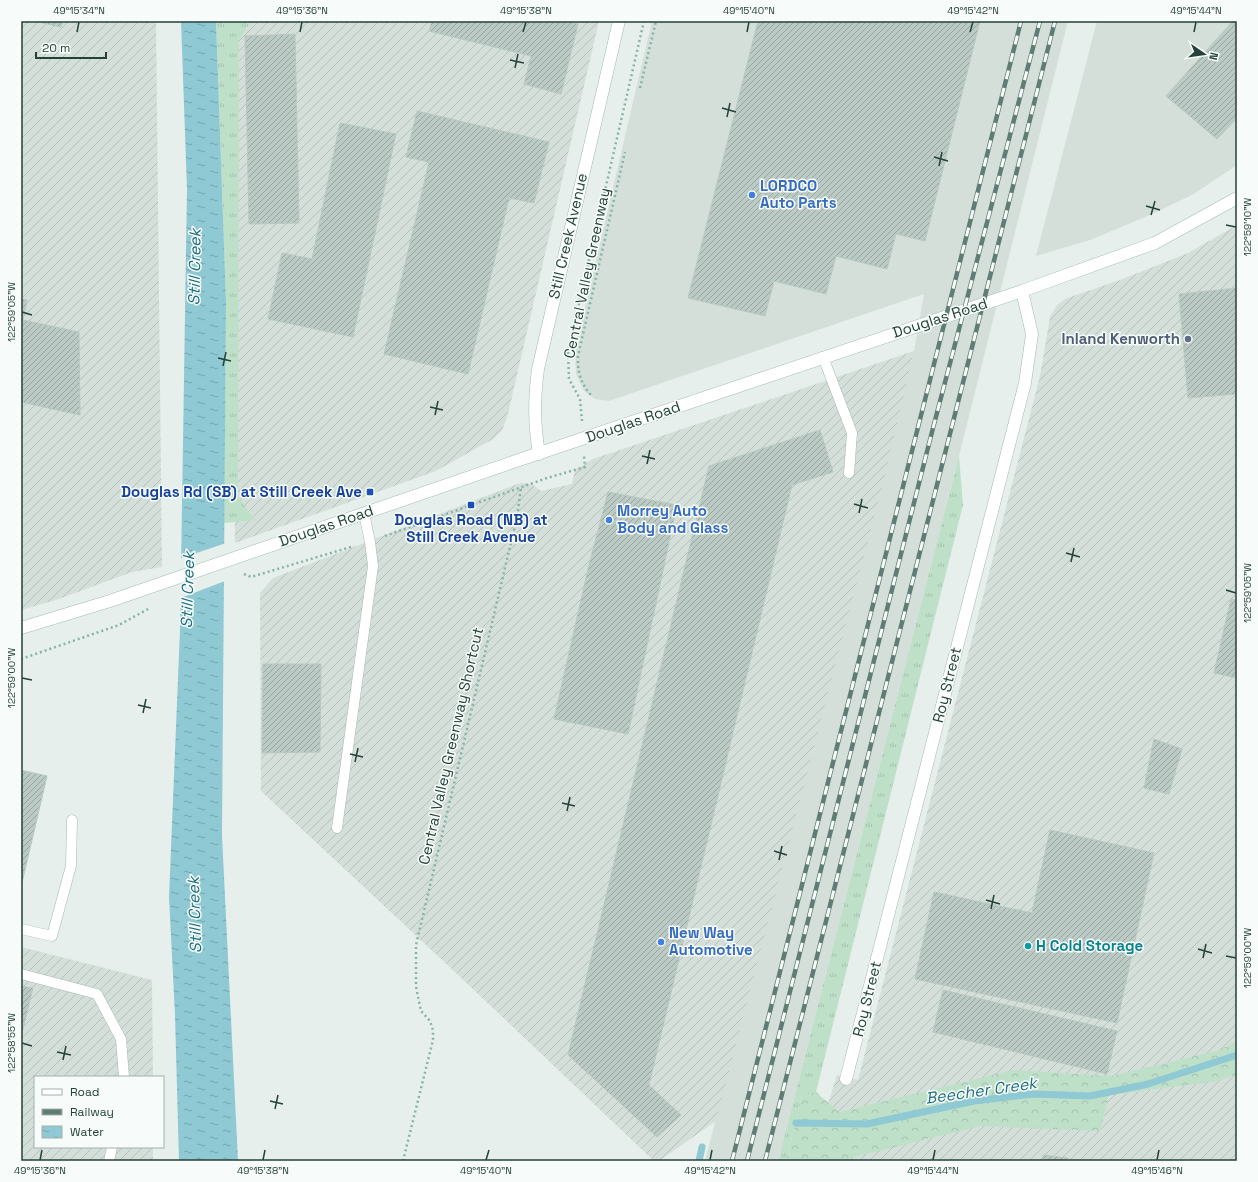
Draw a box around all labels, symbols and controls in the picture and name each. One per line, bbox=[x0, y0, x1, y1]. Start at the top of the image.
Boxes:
text: 49°15'34"N bbox=[53, 4, 105, 17]
text: 49°15'36"N bbox=[276, 4, 328, 17]
text: 49°15'38"N bbox=[500, 4, 552, 17]
text: 49°15'40"N bbox=[723, 4, 775, 17]
text: 49°15'42"N bbox=[947, 4, 999, 17]
text: 49°15'44"N bbox=[1170, 4, 1222, 17]
scale bar bbox=[36, 34, 106, 60]
north arrow bbox=[1184, 34, 1224, 74]
text: 20 m bbox=[42, 40, 70, 56]
text: N bbox=[1206, 51, 1221, 61]
street label: Still Creek Avenue bbox=[544, 171, 591, 301]
place label: LORDCO Auto Parts bbox=[760, 176, 837, 212]
street label: Central Valley Greenway bbox=[559, 186, 614, 360]
marker: LORDCO Auto Parts bbox=[747, 190, 757, 200]
text: 122°59'10"W bbox=[1241, 198, 1254, 256]
water label: Still Creek bbox=[183, 226, 206, 305]
text: 122°59'05"W bbox=[5, 282, 18, 342]
street label: Douglas Road bbox=[890, 293, 990, 342]
place label: Inland Kenworth bbox=[1062, 329, 1180, 348]
marker: Inland Kenworth bbox=[1183, 334, 1193, 344]
street label: Douglas Road bbox=[583, 396, 683, 447]
place label: Douglas Rd (SB) at Still Creek Ave bbox=[121, 482, 362, 501]
marker: Douglas Rd (SB) at Still Creek Ave bbox=[365, 487, 375, 497]
street label: Douglas Road bbox=[276, 500, 376, 551]
marker: Douglas Road (NB) at Still Creek Avenue bbox=[466, 500, 476, 510]
place label: Morrey Auto Body and Glass bbox=[617, 501, 728, 537]
place label: Douglas Road (NB) at Still Creek Avenue bbox=[394, 510, 548, 546]
marker: Morrey Auto Body and Glass bbox=[604, 515, 614, 525]
water label: Still Creek bbox=[176, 549, 199, 629]
text: 122°59'05"W bbox=[1241, 563, 1254, 623]
street label: Central Valley Greenway Shortcut bbox=[414, 625, 487, 866]
street label: Roy Street bbox=[928, 645, 965, 725]
text: 122°59'00"W bbox=[5, 648, 18, 708]
water label: Still Creek bbox=[183, 874, 206, 954]
place label: New Way Automotive bbox=[669, 923, 753, 959]
text: 122°59'00"W bbox=[1241, 928, 1254, 988]
place label: H Cold Storage bbox=[1036, 936, 1144, 955]
marker: New Way Automotive bbox=[656, 937, 666, 947]
marker: H Cold Storage bbox=[1023, 941, 1033, 951]
street label: Roy Street bbox=[848, 959, 885, 1039]
text: 122°58'55"W bbox=[5, 1013, 18, 1073]
water label: Beecher Creek bbox=[924, 1072, 1040, 1109]
legend bbox=[34, 1076, 164, 1148]
text: Road bbox=[70, 1084, 99, 1100]
text: Railway bbox=[70, 1104, 114, 1120]
text: Water bbox=[70, 1124, 104, 1140]
text: 49°15'36"N bbox=[14, 1164, 66, 1177]
text: 49°15'38"N bbox=[237, 1164, 289, 1177]
text: 49°15'40"N bbox=[460, 1164, 512, 1177]
text: 49°15'42"N bbox=[684, 1164, 736, 1177]
text: 49°15'44"N bbox=[907, 1164, 959, 1177]
text: 49°15'46"N bbox=[1131, 1164, 1183, 1177]

